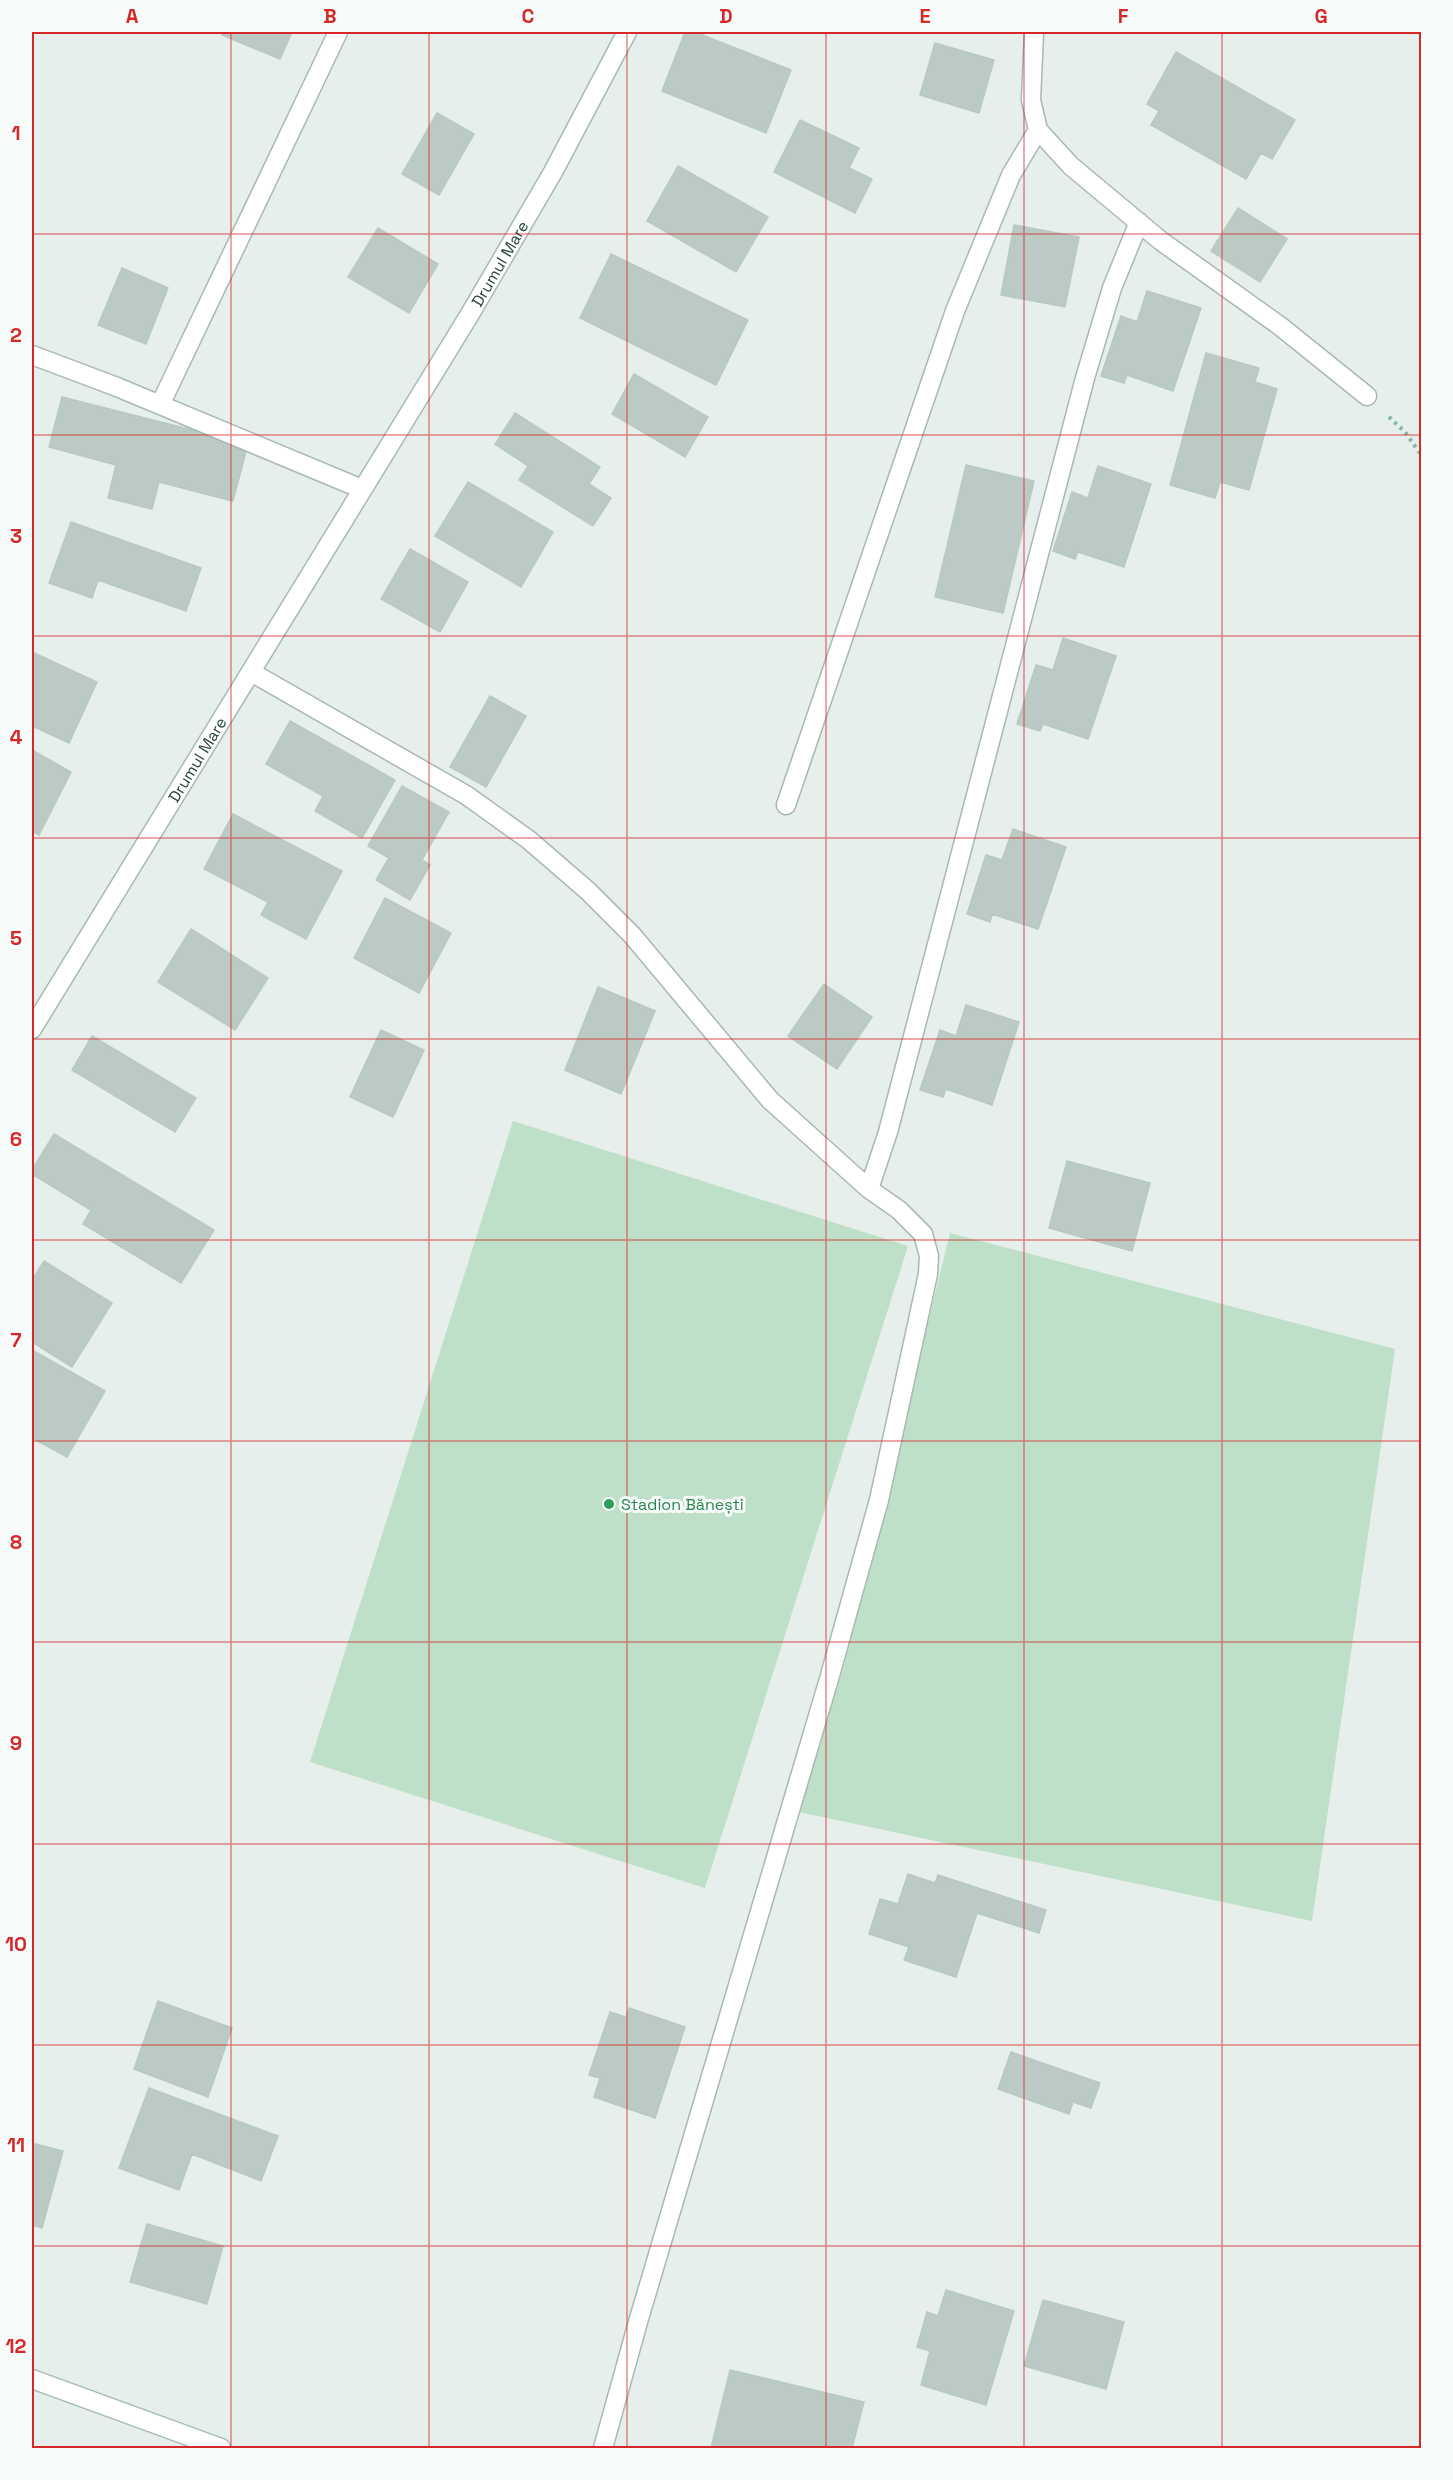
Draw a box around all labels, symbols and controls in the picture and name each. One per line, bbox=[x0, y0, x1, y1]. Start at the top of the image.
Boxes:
text: A bbox=[126, 3, 139, 29]
text: B bbox=[323, 3, 337, 29]
text: C bbox=[522, 3, 535, 29]
text: D bbox=[719, 3, 733, 29]
text: E bbox=[919, 3, 931, 29]
text: F bbox=[1118, 3, 1129, 29]
text: G bbox=[1314, 3, 1328, 29]
text: 1 bbox=[11, 120, 21, 146]
street label: Drumul Mare bbox=[466, 217, 533, 310]
text: 2 bbox=[10, 322, 22, 348]
text: 3 bbox=[10, 523, 22, 549]
street label: Drumul Mare bbox=[163, 713, 231, 806]
text: 4 bbox=[10, 724, 23, 750]
text: 5 bbox=[10, 925, 22, 951]
text: 6 bbox=[10, 1126, 22, 1152]
text: 7 bbox=[10, 1327, 22, 1353]
place label: Stadion Bănești bbox=[621, 1494, 744, 1515]
marker: Stadion Bănești bbox=[602, 1497, 616, 1511]
text: 8 bbox=[10, 1529, 22, 1555]
text: 9 bbox=[10, 1730, 22, 1756]
text: 10 bbox=[5, 1931, 27, 1957]
text: 11 bbox=[7, 2132, 25, 2158]
text: 12 bbox=[6, 2333, 27, 2359]

